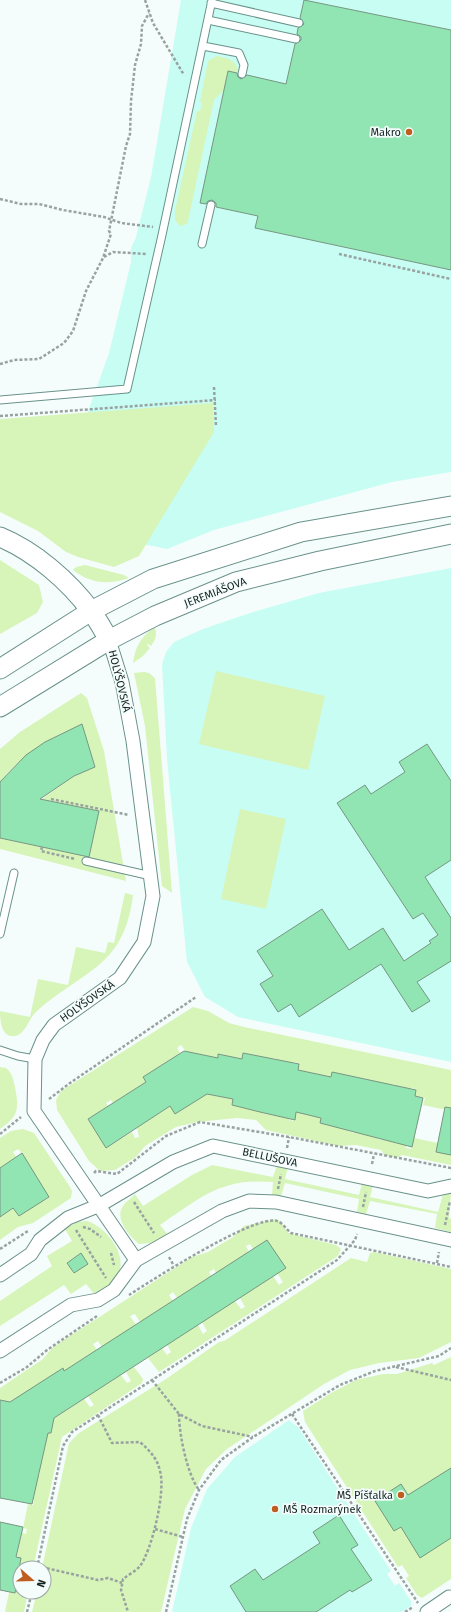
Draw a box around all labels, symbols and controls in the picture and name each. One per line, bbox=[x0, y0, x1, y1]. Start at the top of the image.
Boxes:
place label: Makro bbox=[370, 126, 401, 139]
marker: Makro bbox=[404, 127, 414, 137]
street label: JEREMIÁŠOVA bbox=[182, 573, 249, 610]
street label: HOLÝŠOVSKÁ bbox=[106, 648, 135, 714]
street label: HOLÝŠOVSKÁ bbox=[57, 977, 118, 1025]
street label: BELLUŠOVA bbox=[241, 1144, 300, 1170]
place label: MŠ Píšťalka bbox=[337, 1488, 393, 1502]
marker: MŠ Píšťalka bbox=[396, 1490, 406, 1500]
place label: MŠ Rozmarýnek bbox=[283, 1502, 361, 1516]
marker: MŠ Rozmarýnek bbox=[270, 1504, 280, 1514]
north arrow bbox=[12, 1560, 52, 1600]
text: N bbox=[34, 1578, 48, 1589]

